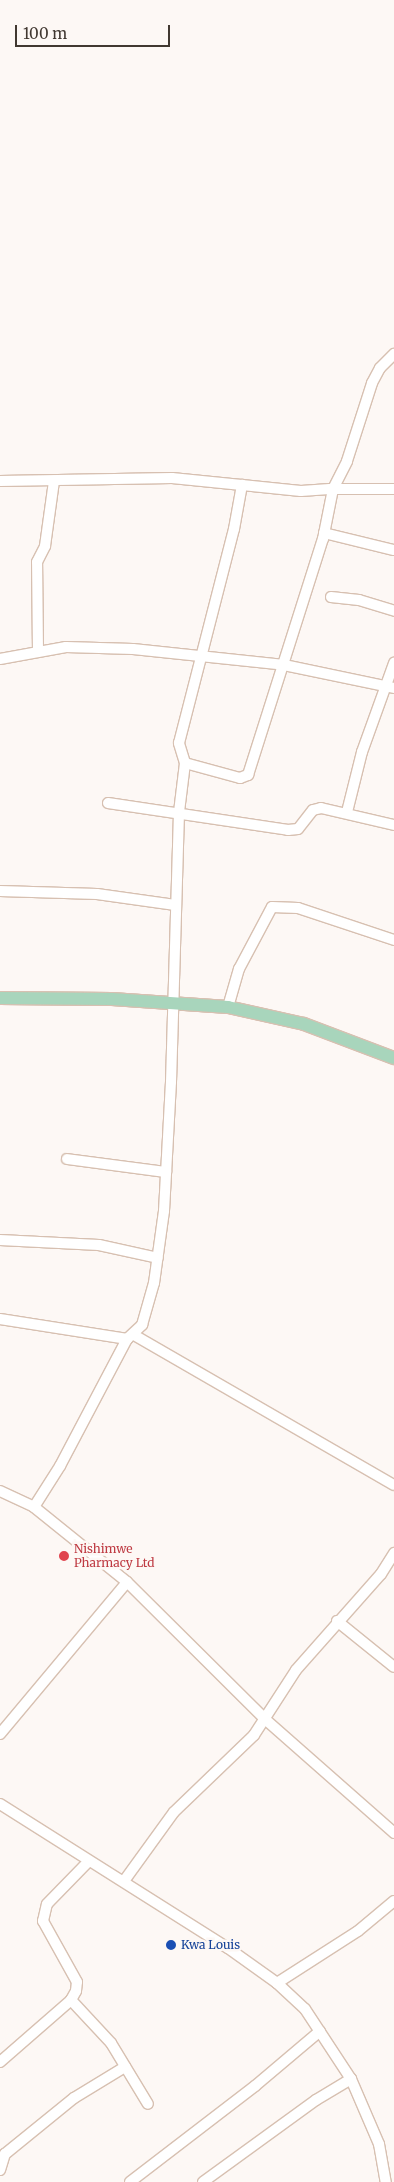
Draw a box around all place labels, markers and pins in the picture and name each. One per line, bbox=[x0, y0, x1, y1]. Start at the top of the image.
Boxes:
place label: Nishimwe Pharmacy Ltd bbox=[74, 1542, 155, 1570]
marker: Nishimwe Pharmacy Ltd bbox=[58, 1550, 70, 1562]
place label: Kwa Louis bbox=[181, 1938, 240, 1952]
marker: Kwa Louis bbox=[165, 1939, 177, 1951]

